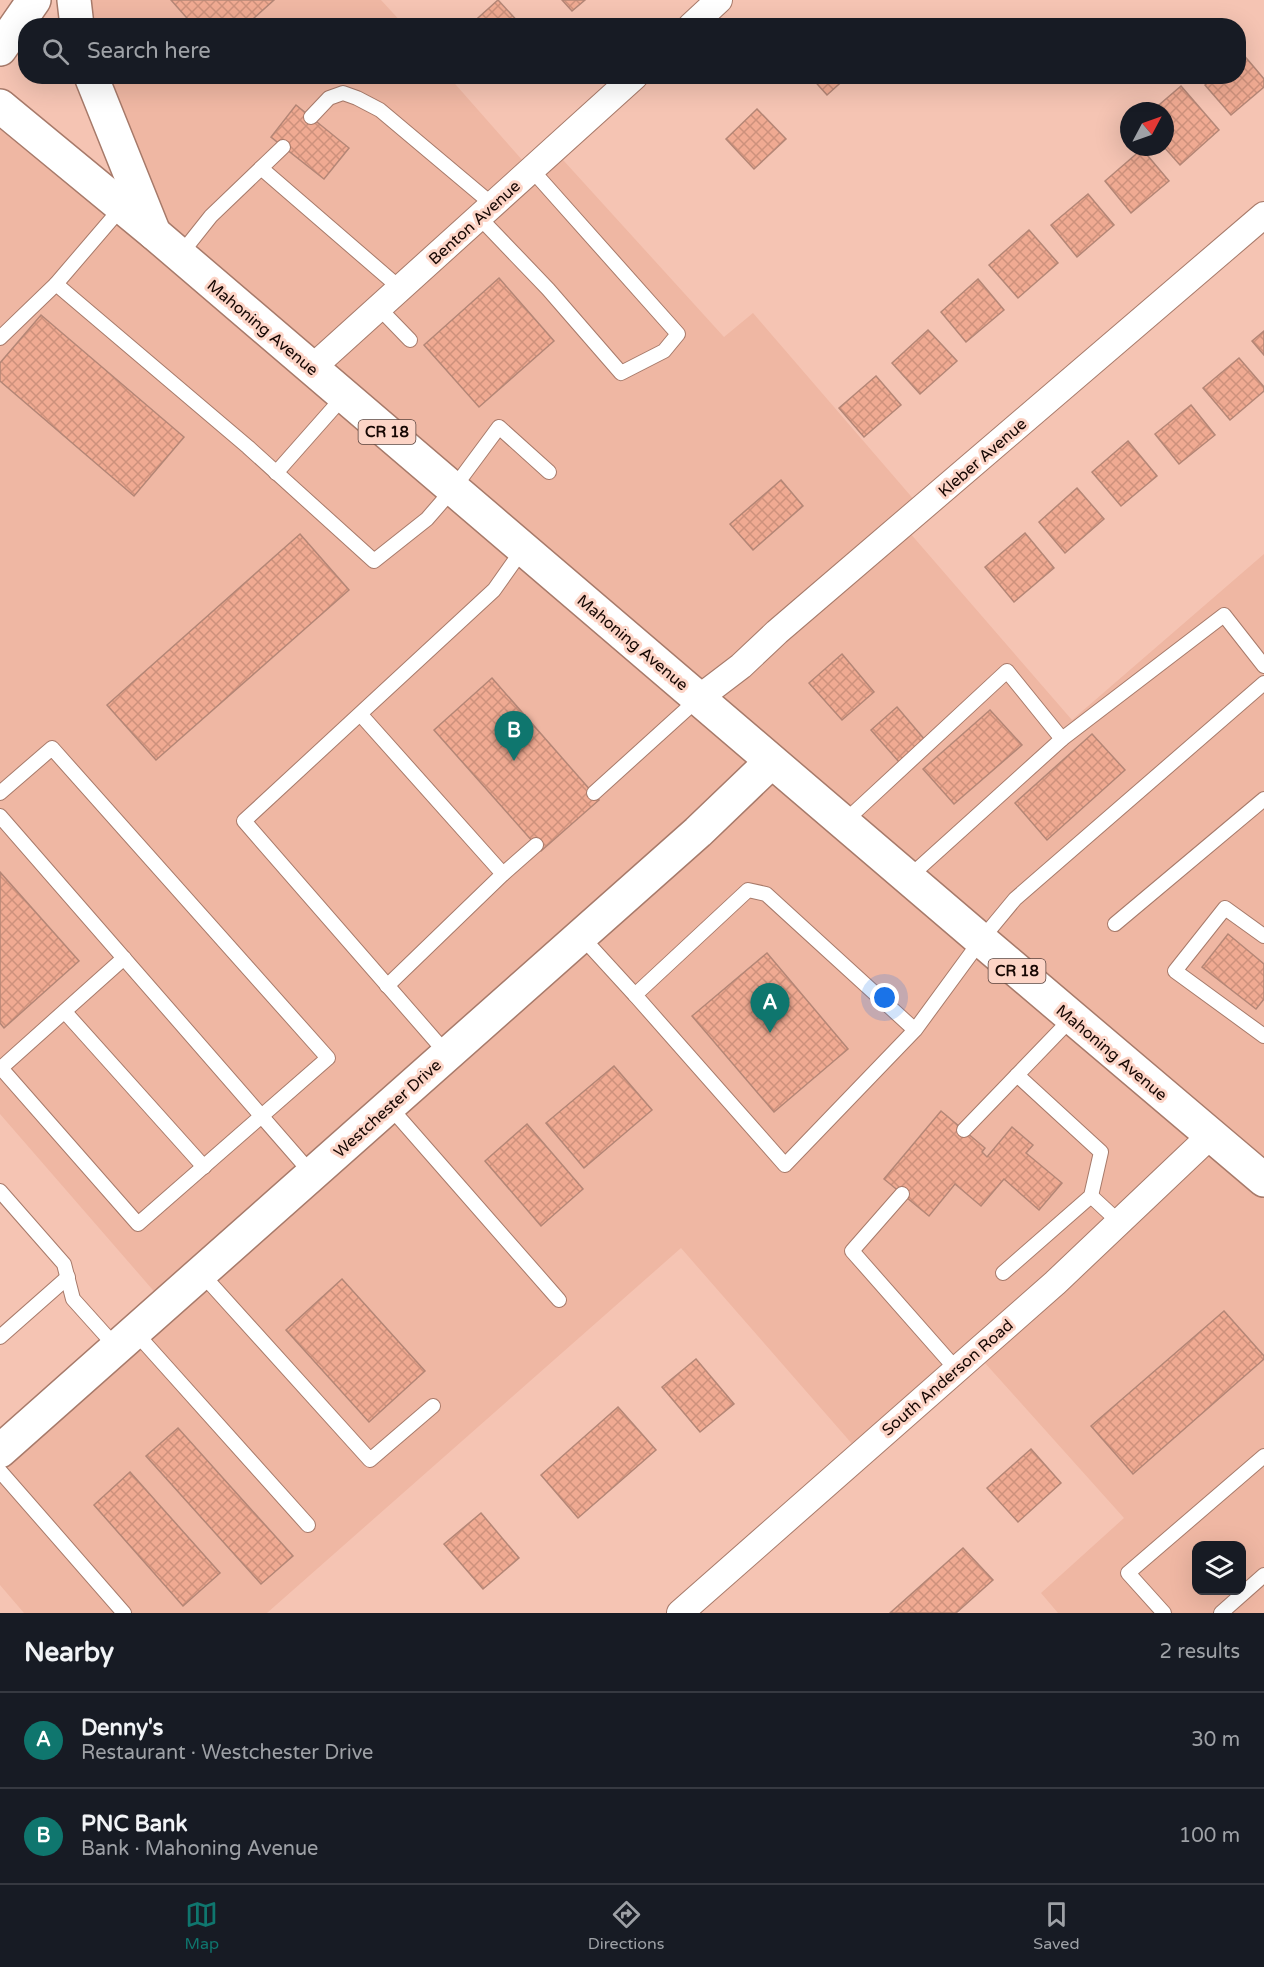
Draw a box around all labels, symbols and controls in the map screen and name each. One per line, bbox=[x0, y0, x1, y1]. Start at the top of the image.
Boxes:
search box bbox=[18, 18, 1246, 84]
icon: search bbox=[39, 35, 72, 68]
text: Search here bbox=[87, 38, 211, 64]
north arrow bbox=[1120, 102, 1174, 156]
street label: Benton Avenue bbox=[425, 176, 525, 269]
street label: Mahoning Avenue bbox=[203, 275, 322, 380]
street label: Kleber Avenue bbox=[934, 414, 1031, 502]
road number: CR 18 bbox=[358, 420, 416, 444]
street label: Mahoning Avenue bbox=[573, 590, 692, 695]
pin: B bbox=[494, 712, 534, 761]
road number: CR 18 bbox=[988, 959, 1046, 983]
your location bbox=[870, 983, 899, 1012]
pin: A bbox=[750, 984, 790, 1033]
street label: Mahoning Avenue bbox=[1052, 1000, 1171, 1105]
street label: Westchester Drive bbox=[330, 1055, 446, 1162]
street label: South Anderson Road bbox=[878, 1315, 1018, 1440]
map controls bbox=[1192, 1541, 1246, 1595]
button: layers bbox=[1192, 1541, 1246, 1595]
text: Nearby bbox=[24, 1637, 114, 1668]
text: 2 results bbox=[1160, 1640, 1240, 1664]
text: Denny's bbox=[81, 1715, 163, 1741]
text: A bbox=[36, 1728, 51, 1752]
text: 30 m bbox=[1191, 1728, 1240, 1752]
text: Restaurant · Westchester Drive bbox=[81, 1741, 373, 1765]
text: PNC Bank bbox=[81, 1811, 187, 1837]
text: B bbox=[37, 1824, 50, 1848]
text: 100 m bbox=[1179, 1824, 1240, 1848]
text: Bank · Mahoning Avenue bbox=[81, 1837, 318, 1861]
tab: Map bbox=[184, 1898, 219, 1954]
tab: Directions bbox=[588, 1898, 664, 1954]
tab: Saved bbox=[1033, 1898, 1080, 1954]

